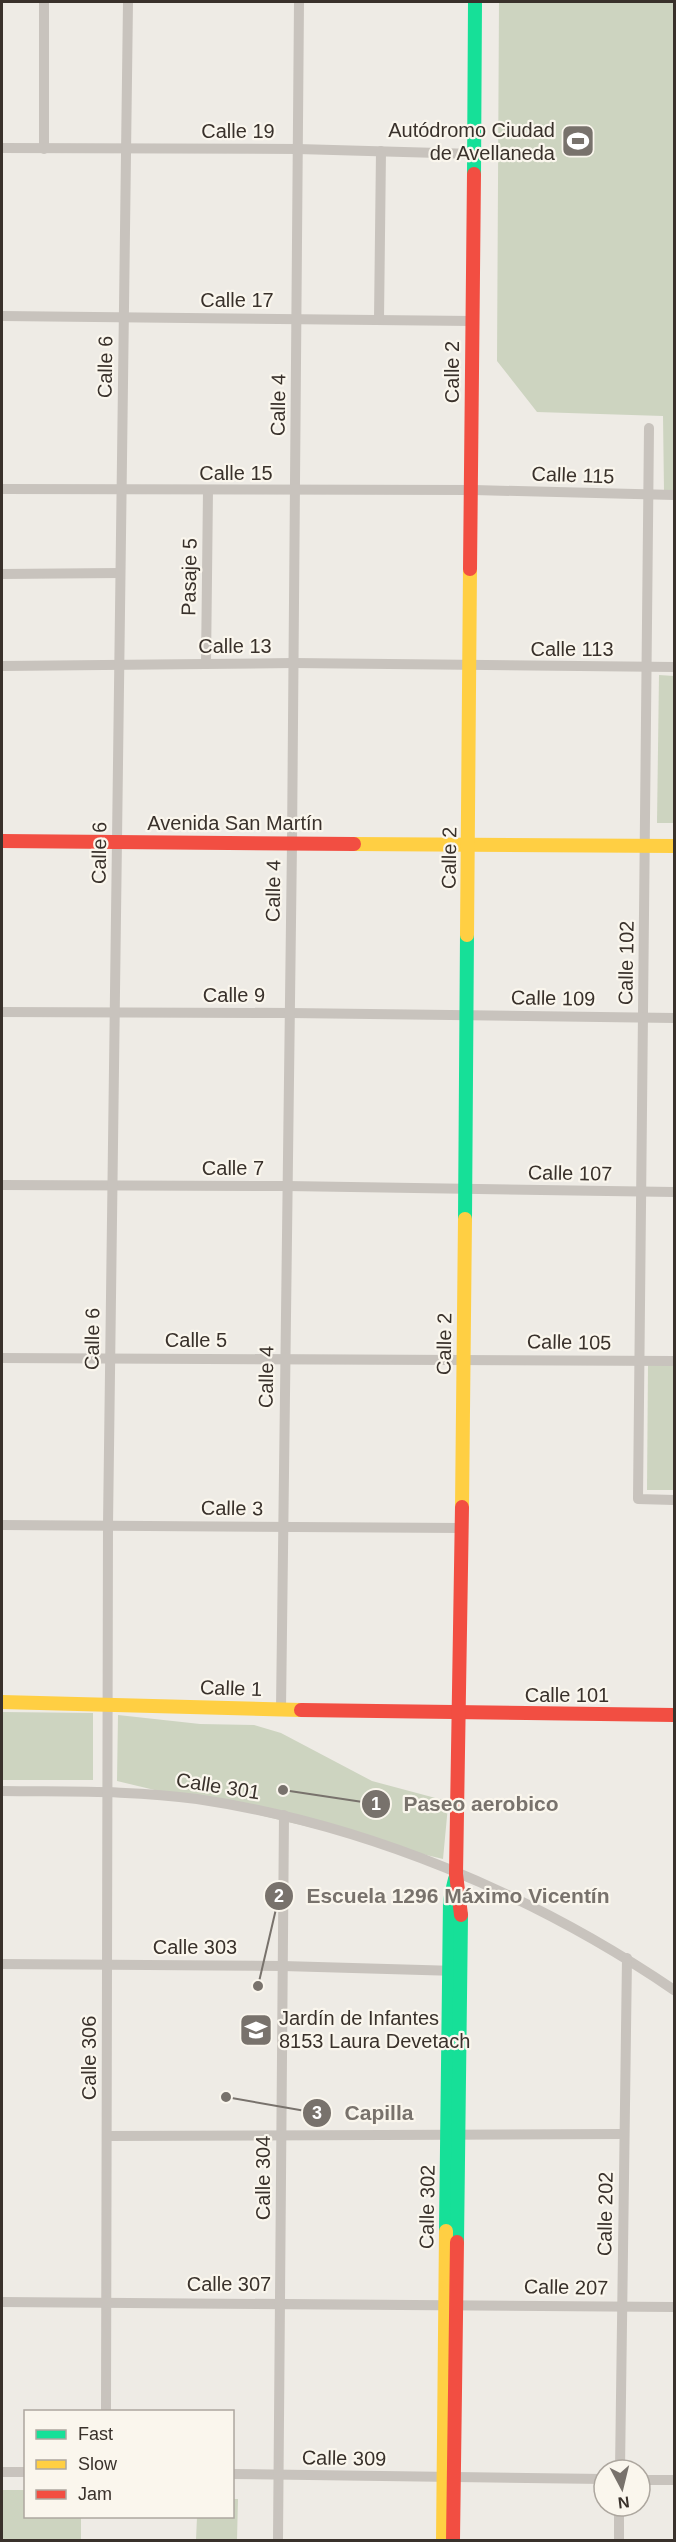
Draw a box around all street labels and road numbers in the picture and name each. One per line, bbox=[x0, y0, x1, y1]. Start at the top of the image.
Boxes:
street label: Calle 19 bbox=[201, 120, 275, 142]
street label: Calle 17 bbox=[200, 289, 274, 311]
street label: Calle 6 bbox=[93, 336, 117, 398]
street label: Calle 2 bbox=[441, 341, 463, 403]
street label: Calle 4 bbox=[266, 374, 290, 436]
street label: Calle 15 bbox=[199, 462, 273, 484]
street label: Calle 115 bbox=[531, 463, 615, 487]
street label: Pasaje 5 bbox=[177, 538, 201, 616]
street label: Calle 13 bbox=[198, 635, 272, 657]
street label: Calle 113 bbox=[530, 638, 614, 660]
street label: Avenida San Martín bbox=[147, 812, 323, 834]
street label: Calle 6 bbox=[87, 822, 111, 884]
street label: Calle 2 bbox=[437, 827, 461, 889]
street label: Calle 4 bbox=[261, 860, 285, 922]
street label: Calle 102 bbox=[614, 921, 638, 1005]
street label: Calle 9 bbox=[203, 984, 265, 1006]
street label: Calle 109 bbox=[511, 986, 595, 1010]
street label: Calle 7 bbox=[202, 1157, 264, 1179]
street label: Calle 107 bbox=[528, 1161, 612, 1185]
street label: Calle 6 bbox=[80, 1308, 104, 1370]
street label: Calle 2 bbox=[432, 1313, 456, 1375]
street label: Calle 5 bbox=[165, 1329, 227, 1351]
street label: Calle 105 bbox=[527, 1330, 611, 1354]
street label: Calle 4 bbox=[254, 1346, 278, 1408]
street label: Calle 3 bbox=[201, 1496, 263, 1520]
street label: Calle 1 bbox=[200, 1676, 262, 1700]
street label: Calle 101 bbox=[525, 1684, 609, 1706]
street label: Calle 301 bbox=[175, 1769, 261, 1803]
street label: Calle 303 bbox=[153, 1936, 237, 1958]
street label: Calle 306 bbox=[78, 2016, 100, 2100]
street label: Calle 304 bbox=[252, 2136, 274, 2220]
street label: Calle 302 bbox=[415, 2165, 439, 2249]
street label: Calle 202 bbox=[593, 2172, 617, 2256]
street label: Calle 307 bbox=[187, 2273, 271, 2295]
street label: Calle 207 bbox=[524, 2275, 608, 2299]
street label: Calle 309 bbox=[302, 2446, 386, 2470]

